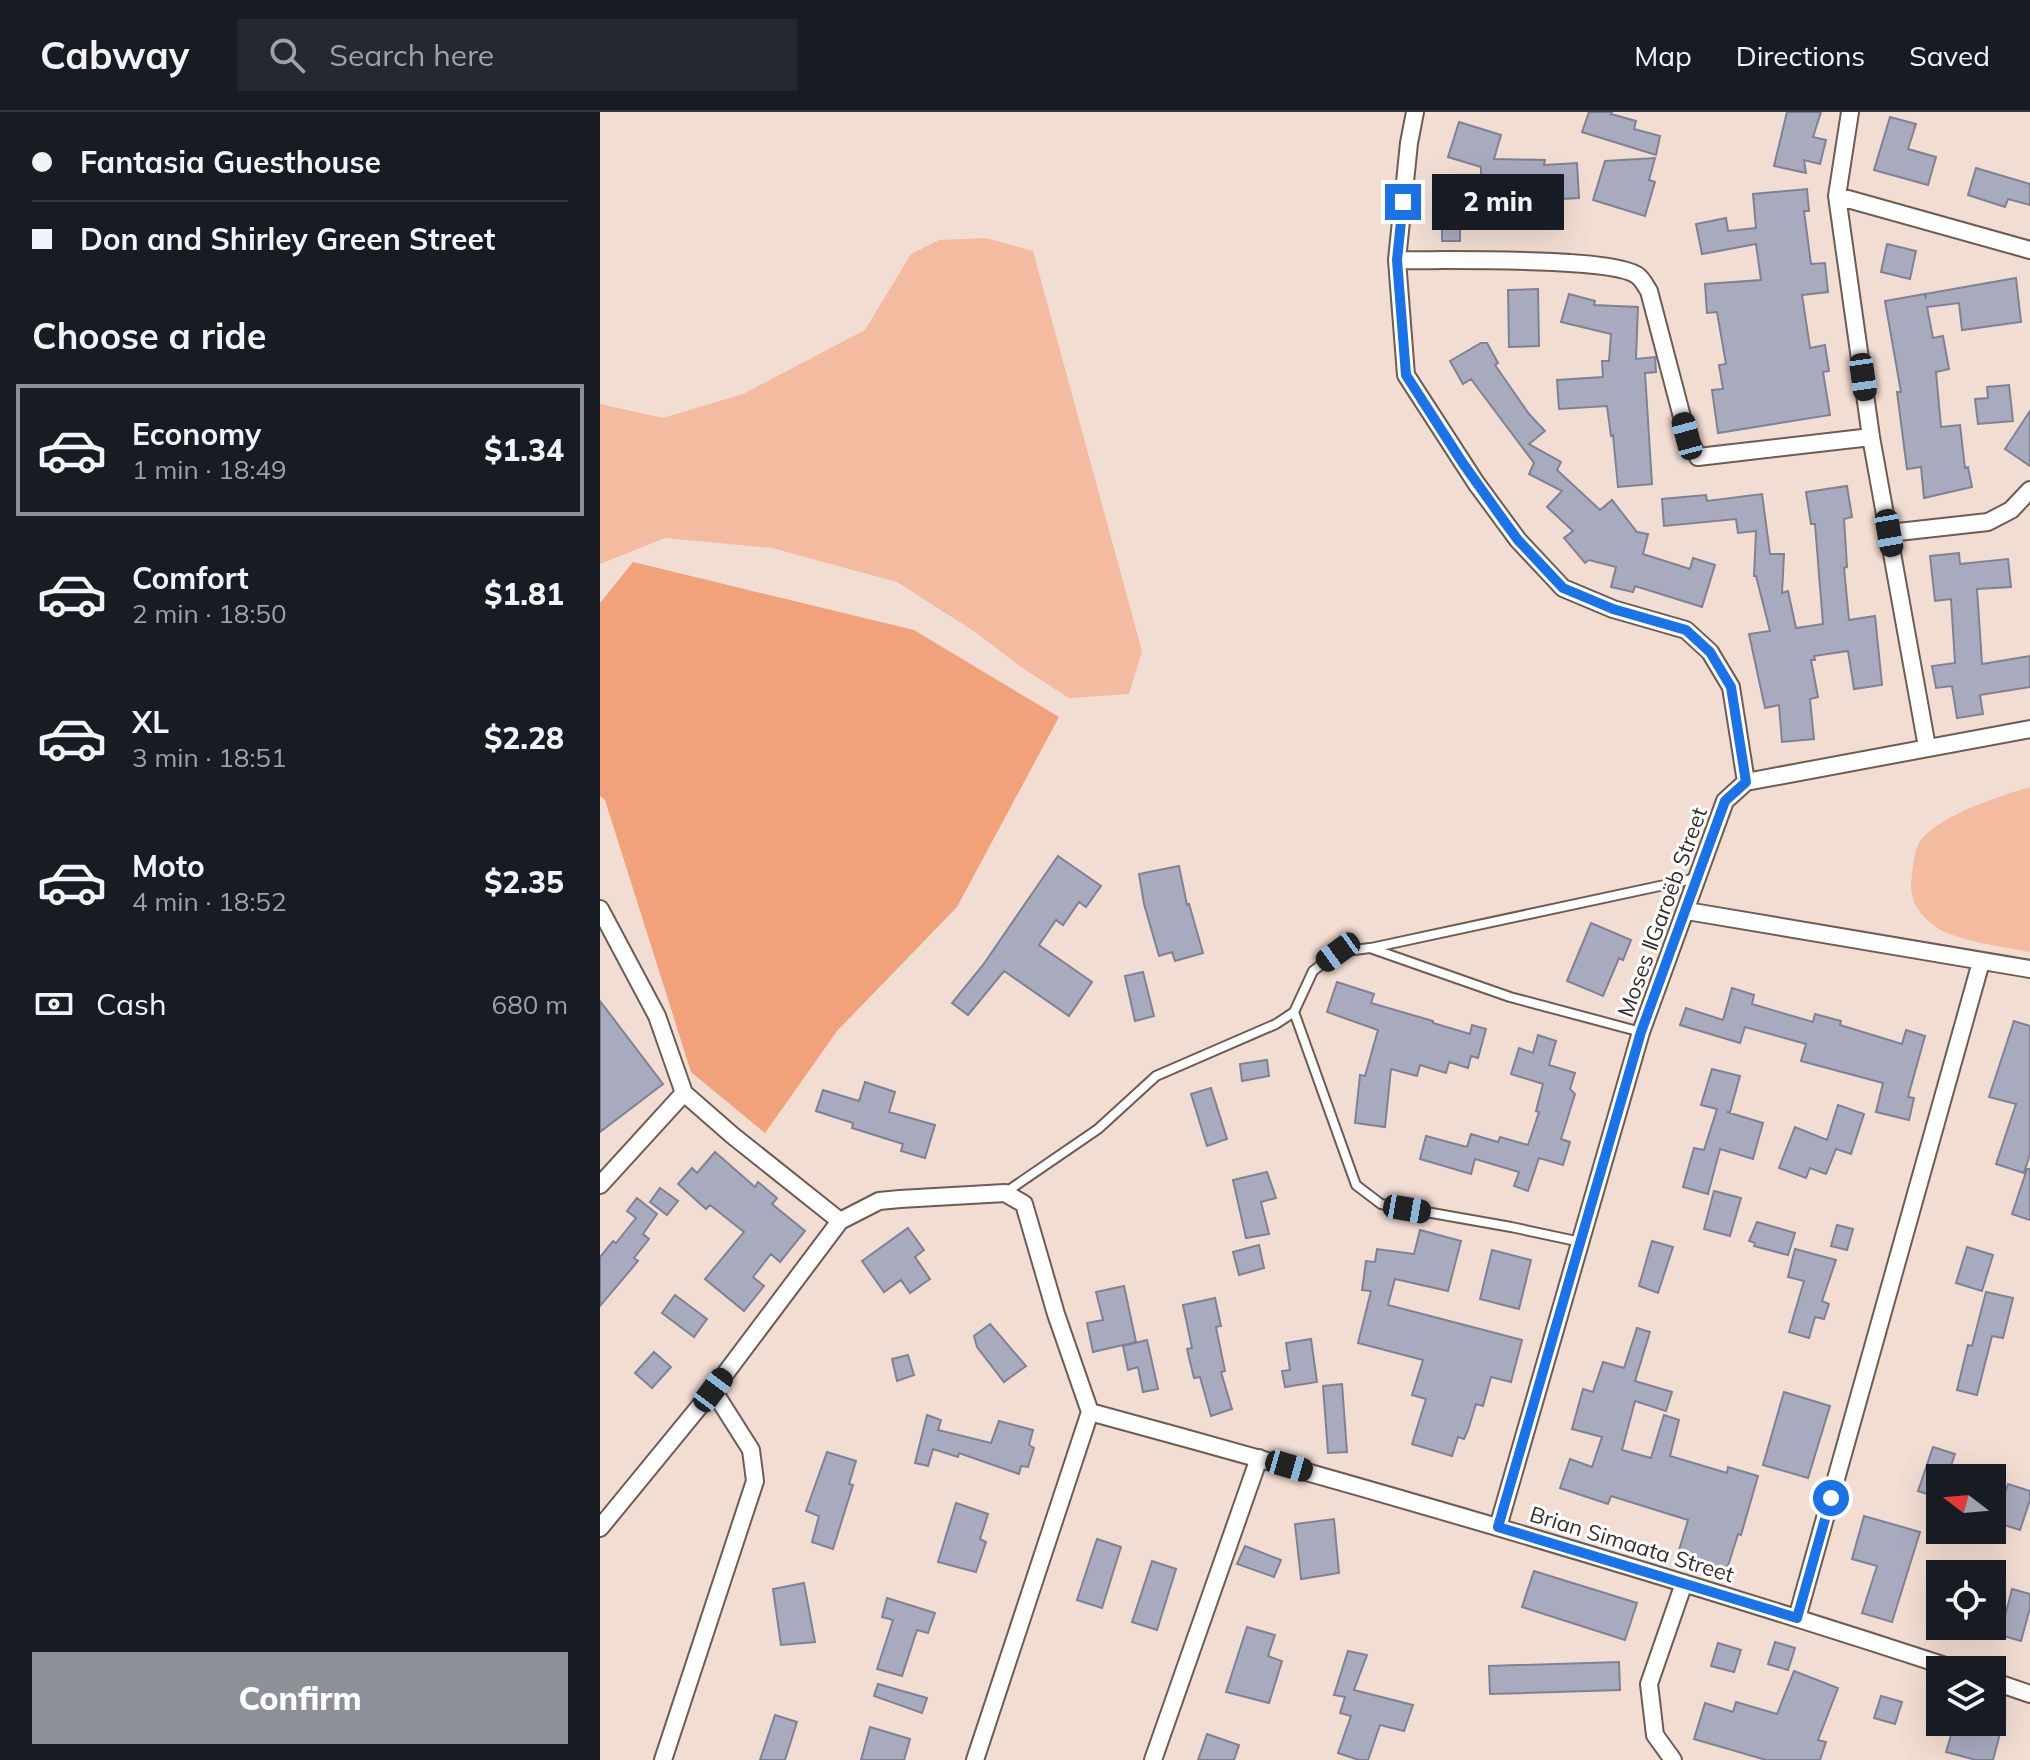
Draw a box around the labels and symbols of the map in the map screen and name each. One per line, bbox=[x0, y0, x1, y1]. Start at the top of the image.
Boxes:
callout: 2 min bbox=[1431, 174, 1563, 230]
route end bbox=[1385, 184, 1421, 220]
car bbox=[1848, 352, 1878, 402]
car bbox=[1669, 410, 1705, 462]
car bbox=[1873, 507, 1905, 559]
street label: Moses ǁGaroëb Street bbox=[1611, 803, 1713, 1021]
car bbox=[1312, 928, 1364, 976]
car bbox=[1381, 1193, 1433, 1225]
car bbox=[689, 1364, 737, 1416]
car bbox=[1263, 1448, 1315, 1484]
north arrow bbox=[1926, 1464, 2006, 1544]
route start bbox=[1813, 1480, 1849, 1516]
street label: Brian Simaata Street bbox=[1526, 1500, 1738, 1588]

